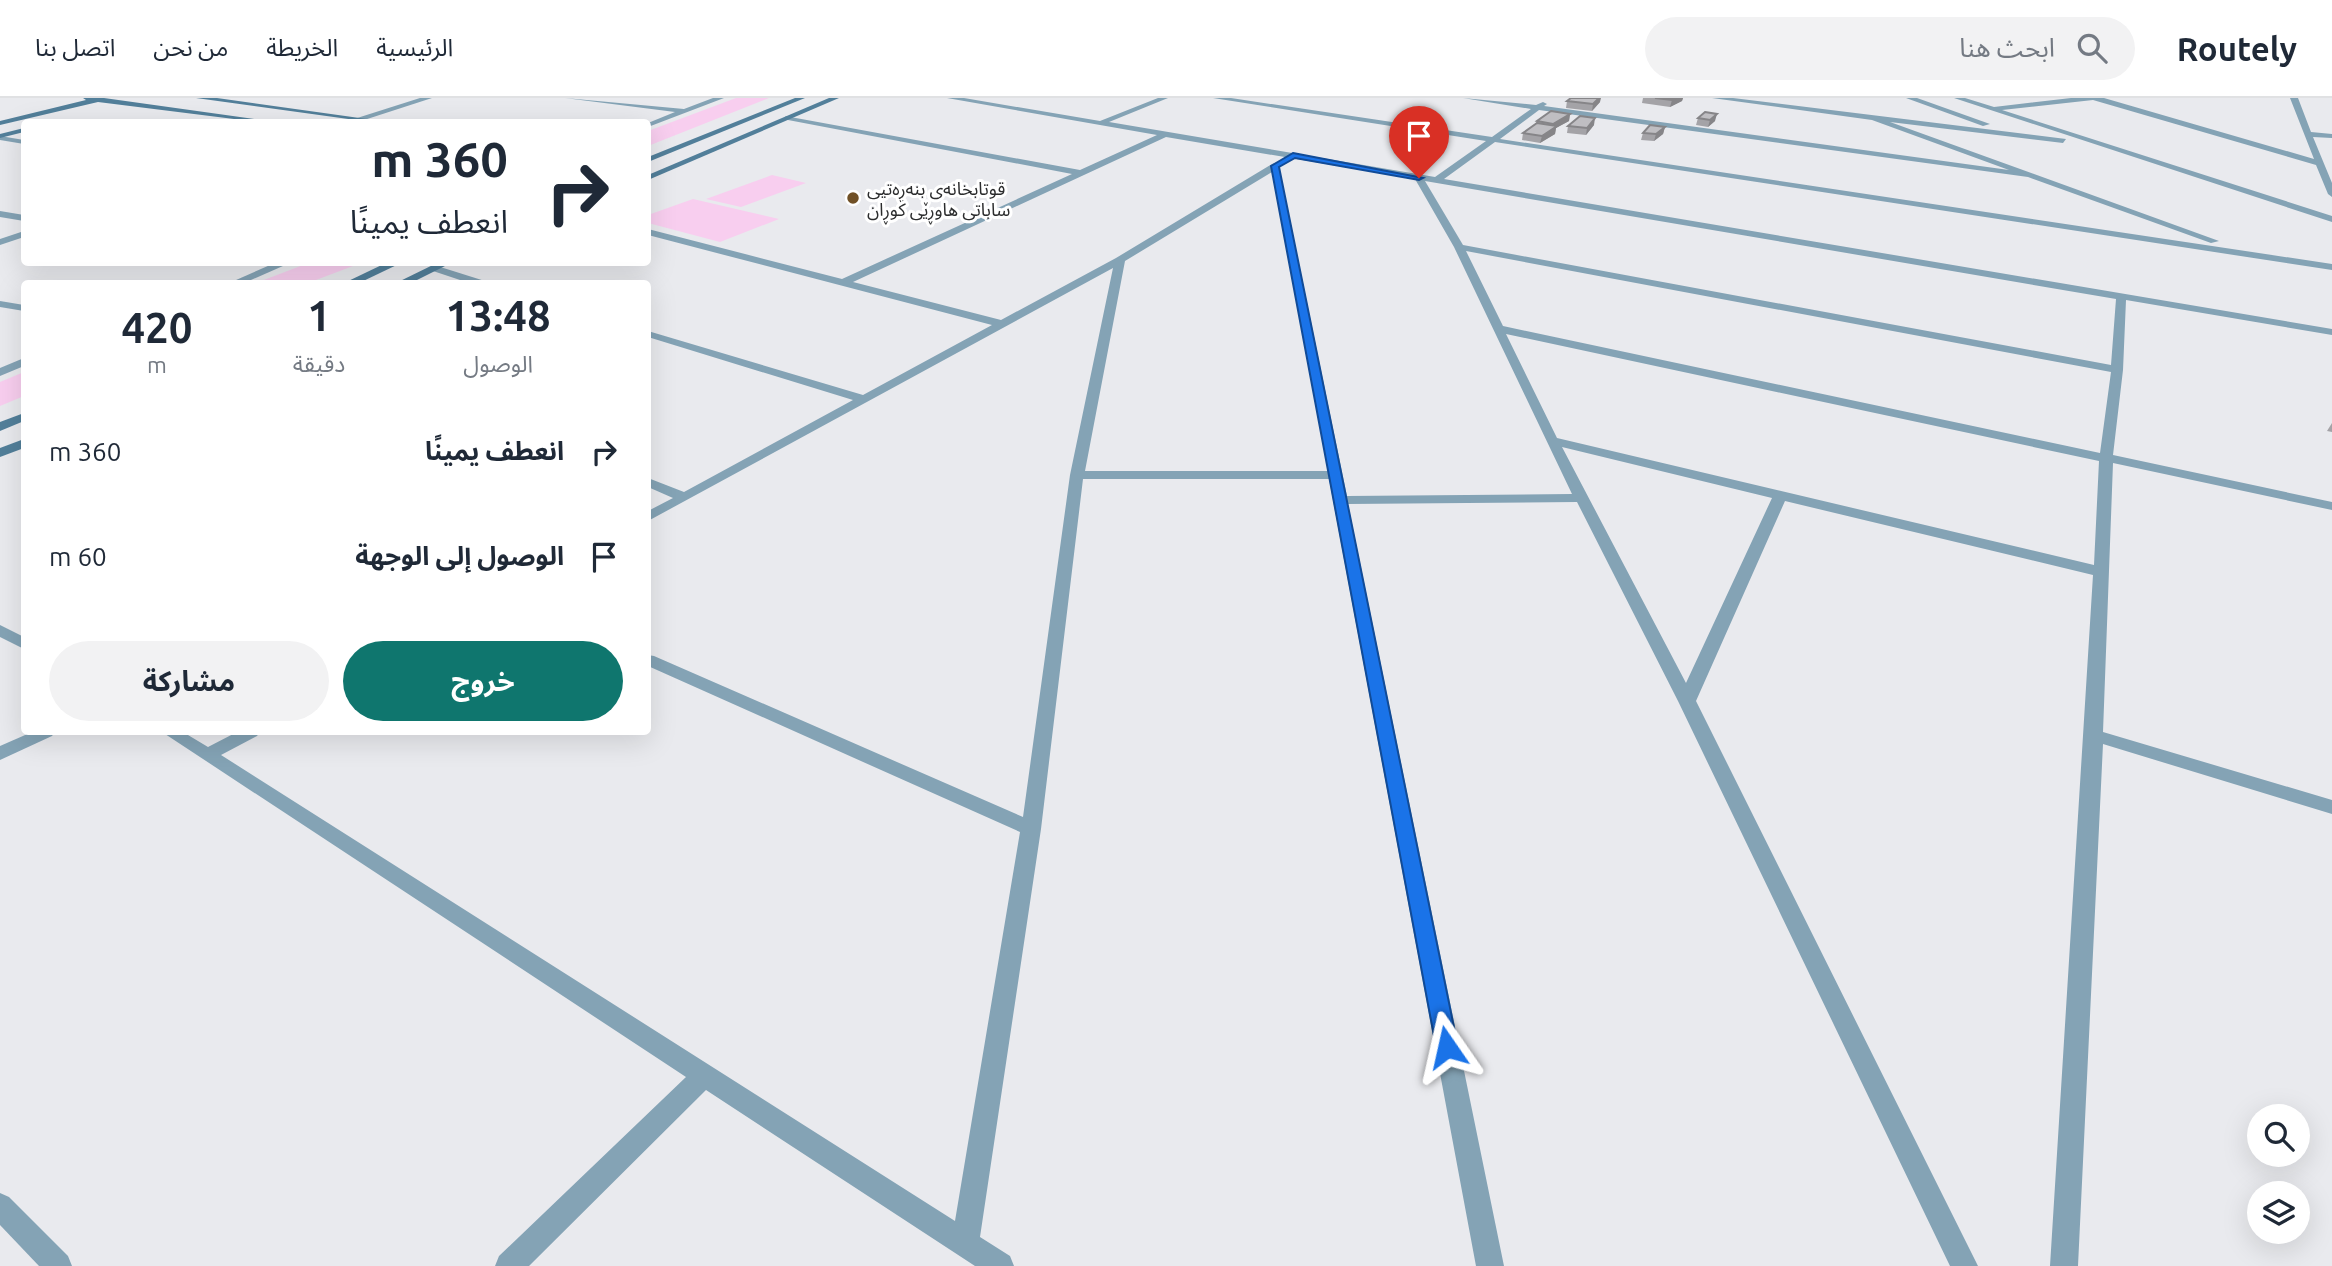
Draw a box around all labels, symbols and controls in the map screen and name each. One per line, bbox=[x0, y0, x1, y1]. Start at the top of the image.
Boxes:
search box bbox=[1645, 17, 2135, 80]
icon: search bbox=[2073, 29, 2111, 67]
text: Routely bbox=[2177, 30, 2297, 67]
text: ابحث هنا bbox=[1959, 33, 2055, 62]
text: اتصل بنا bbox=[35, 34, 115, 61]
text: من نحن bbox=[153, 34, 228, 61]
text: الخريطة bbox=[266, 34, 338, 61]
text: الرئيسية bbox=[376, 34, 453, 61]
pin bbox=[1389, 106, 1449, 178]
icon: arrive bbox=[1400, 117, 1438, 155]
text: 360 m bbox=[371, 131, 508, 186]
icon: right bbox=[532, 147, 623, 238]
place label: قوتابخانەی بنەڕەتیی ساباتی هاوڕێی کوڕان bbox=[867, 178, 1010, 225]
marker: قوتابخانەی بنەڕەتیی ساباتی هاوڕێی کوڕان bbox=[845, 190, 861, 206]
text: انعطف يمينًا bbox=[350, 203, 508, 239]
text: 1 bbox=[307, 292, 331, 339]
text: 13:48 bbox=[446, 292, 551, 339]
text: 420 bbox=[121, 304, 192, 351]
text: دقيقة bbox=[293, 351, 345, 376]
text: الوصول bbox=[463, 351, 533, 376]
text: m bbox=[147, 352, 167, 377]
icon: right bbox=[585, 433, 623, 471]
text: انعطف يمينًا bbox=[425, 436, 564, 465]
text: 360 m bbox=[49, 437, 121, 466]
icon: arrive bbox=[585, 538, 623, 576]
text: الوصول إلى الوجهة bbox=[355, 541, 564, 570]
text: 60 m bbox=[49, 542, 107, 571]
button: مشاركة bbox=[49, 641, 329, 721]
button: خروج bbox=[343, 641, 623, 721]
position arrow bbox=[1410, 1010, 1484, 1084]
map controls bbox=[2247, 1104, 2310, 1244]
button: search bbox=[2247, 1104, 2310, 1167]
button: layers bbox=[2247, 1181, 2310, 1244]

